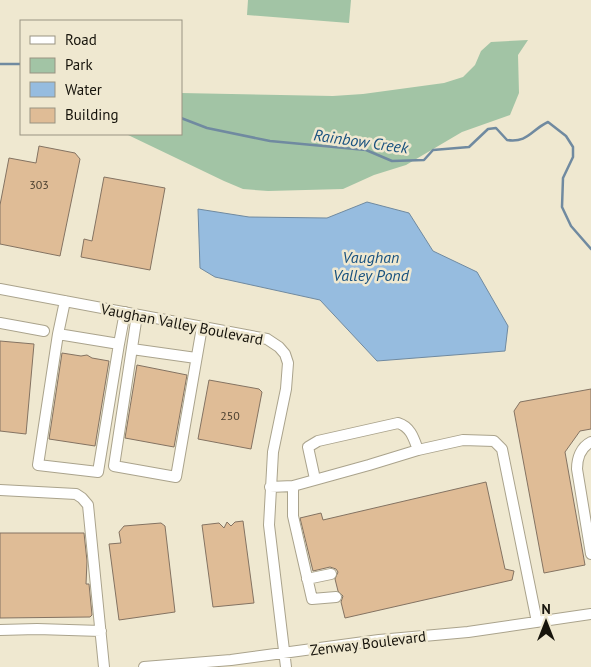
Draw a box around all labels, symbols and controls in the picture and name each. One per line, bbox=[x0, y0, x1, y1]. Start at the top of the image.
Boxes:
legend bbox=[20, 20, 182, 135]
text: Road bbox=[65, 30, 97, 49]
text: Park bbox=[65, 55, 93, 74]
text: Water bbox=[65, 80, 102, 99]
text: Building bbox=[65, 105, 119, 124]
water label: Rainbow Creek bbox=[312, 124, 410, 158]
house number: 303 bbox=[29, 177, 49, 192]
water label: Vaughan Valley Pond bbox=[333, 247, 410, 285]
street label: Vaughan Valley Boulevard bbox=[98, 299, 265, 349]
house number: 250 bbox=[220, 408, 240, 423]
north arrow bbox=[521, 597, 571, 647]
text: N bbox=[541, 600, 551, 618]
street label: Zenway Boulevard bbox=[309, 626, 427, 660]

